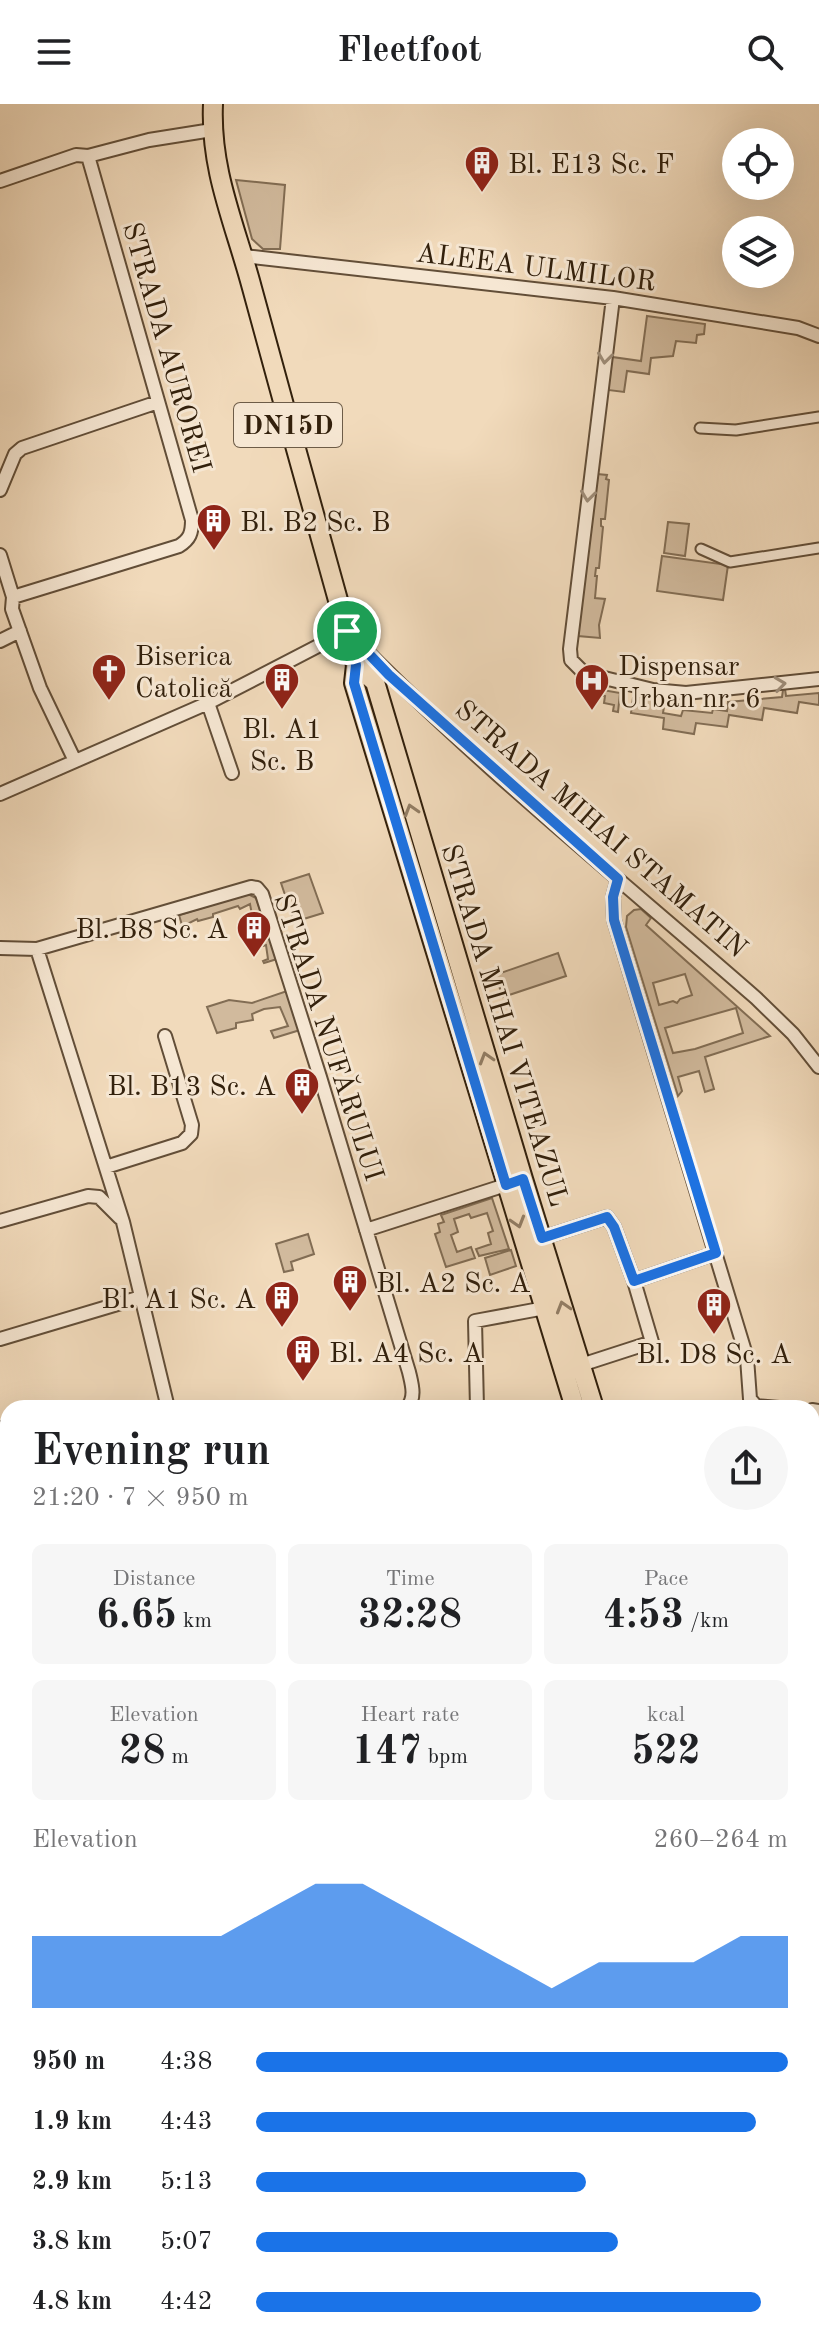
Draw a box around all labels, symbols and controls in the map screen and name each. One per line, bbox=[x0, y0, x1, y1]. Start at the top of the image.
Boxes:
icon: menu bbox=[32, 30, 76, 74]
icon: search bbox=[743, 30, 787, 74]
text: Fleetfoot bbox=[337, 34, 482, 70]
map controls bbox=[722, 128, 794, 288]
button: locate bbox=[722, 128, 794, 200]
building icon: Bl. E13 Sc. F bbox=[463, 144, 501, 194]
place label: Bl. E13 Sc. F bbox=[508, 152, 674, 180]
button: layers bbox=[722, 216, 794, 288]
street label: STRADA AUROREI bbox=[116, 219, 214, 476]
street label: ALEEA ULMILOR bbox=[414, 240, 657, 298]
one-way arrow bbox=[597, 352, 614, 365]
road number: DN15D bbox=[234, 403, 342, 447]
one-way arrow bbox=[580, 490, 597, 503]
building icon: Bl. B2 Sc. B bbox=[195, 502, 233, 552]
place label: Bl. B2 Sc. B bbox=[240, 510, 391, 538]
pin bbox=[313, 597, 381, 665]
icon: arrive bbox=[325, 609, 369, 653]
place label: Biserica Catolică bbox=[135, 644, 233, 704]
church icon: Biserica Catolică bbox=[90, 652, 128, 702]
place label: Dispensar Urban nr. 6 bbox=[618, 654, 761, 714]
building icon: Bl. A1 Sc. B bbox=[263, 661, 301, 711]
hospital icon: Dispensar Urban nr. 6 bbox=[573, 662, 611, 712]
one-way arrow bbox=[774, 675, 787, 692]
street label: STRADA MIHAI STAMATIN bbox=[449, 696, 751, 964]
place label: Bl. A1 Sc. B bbox=[242, 717, 322, 777]
one-way arrow bbox=[404, 803, 420, 817]
street label: STRADA MIHAI VITEAZUL bbox=[435, 841, 572, 1210]
street label: STRADA NUFĂRULUI bbox=[267, 889, 392, 1185]
building icon: Bl. B8 Sc. A bbox=[235, 909, 273, 959]
place label: Bl. B8 Sc. A bbox=[75, 917, 228, 945]
one-way arrow bbox=[479, 1052, 495, 1066]
building icon: Bl. B13 Sc. A bbox=[283, 1066, 321, 1116]
place label: Bl. B13 Sc. A bbox=[107, 1074, 276, 1102]
one-way arrow bbox=[509, 1215, 525, 1229]
building icon: Bl. A2 Sc. A bbox=[331, 1263, 369, 1313]
place label: Bl. A2 Sc. A bbox=[376, 1271, 531, 1299]
building icon: Bl. A1 Sc. A bbox=[263, 1279, 301, 1329]
building icon: Bl. D8 Sc. A bbox=[695, 1286, 733, 1336]
place label: Bl. A1 Sc. A bbox=[101, 1287, 256, 1315]
one-way arrow bbox=[556, 1300, 572, 1314]
building icon: Bl. A4 Sc. A bbox=[284, 1333, 322, 1383]
place label: Bl. A4 Sc. A bbox=[329, 1341, 484, 1369]
place label: Bl. D8 Sc. A bbox=[636, 1342, 792, 1370]
button: share bbox=[704, 1426, 788, 1510]
text: Evening run bbox=[32, 1430, 270, 1474]
text: 21:20 · 7 × 950 m bbox=[32, 1485, 249, 1511]
text: Distance bbox=[113, 1568, 195, 1590]
text: Time bbox=[385, 1568, 435, 1590]
text: Pace bbox=[644, 1568, 688, 1590]
text: 6.65 bbox=[96, 1597, 177, 1637]
text: 32:28 bbox=[358, 1597, 462, 1637]
text: 4:53 bbox=[603, 1597, 684, 1637]
text: km bbox=[177, 1610, 212, 1632]
text: /km bbox=[684, 1610, 729, 1632]
text: Elevation bbox=[109, 1704, 199, 1726]
text: Heart rate bbox=[361, 1704, 459, 1726]
text: kcal bbox=[647, 1704, 685, 1726]
text: 28 bbox=[119, 1733, 165, 1773]
text: 147 bbox=[352, 1733, 422, 1773]
text: 522 bbox=[631, 1733, 701, 1773]
text: m bbox=[165, 1746, 189, 1768]
text: bpm bbox=[422, 1746, 468, 1768]
text: Elevation bbox=[32, 1827, 138, 1853]
text: 260–264 m bbox=[653, 1827, 788, 1853]
text: 950 m bbox=[32, 2049, 105, 2075]
text: 4:38 bbox=[160, 2049, 213, 2075]
text: 1.9 km bbox=[32, 2109, 112, 2135]
text: 4:43 bbox=[160, 2109, 213, 2135]
text: 2.9 km bbox=[32, 2169, 112, 2195]
text: 5:13 bbox=[160, 2169, 213, 2195]
text: 3.8 km bbox=[32, 2229, 112, 2255]
text: 5:07 bbox=[160, 2229, 213, 2255]
text: 4.8 km bbox=[32, 2289, 112, 2315]
text: 4:42 bbox=[160, 2289, 213, 2315]

